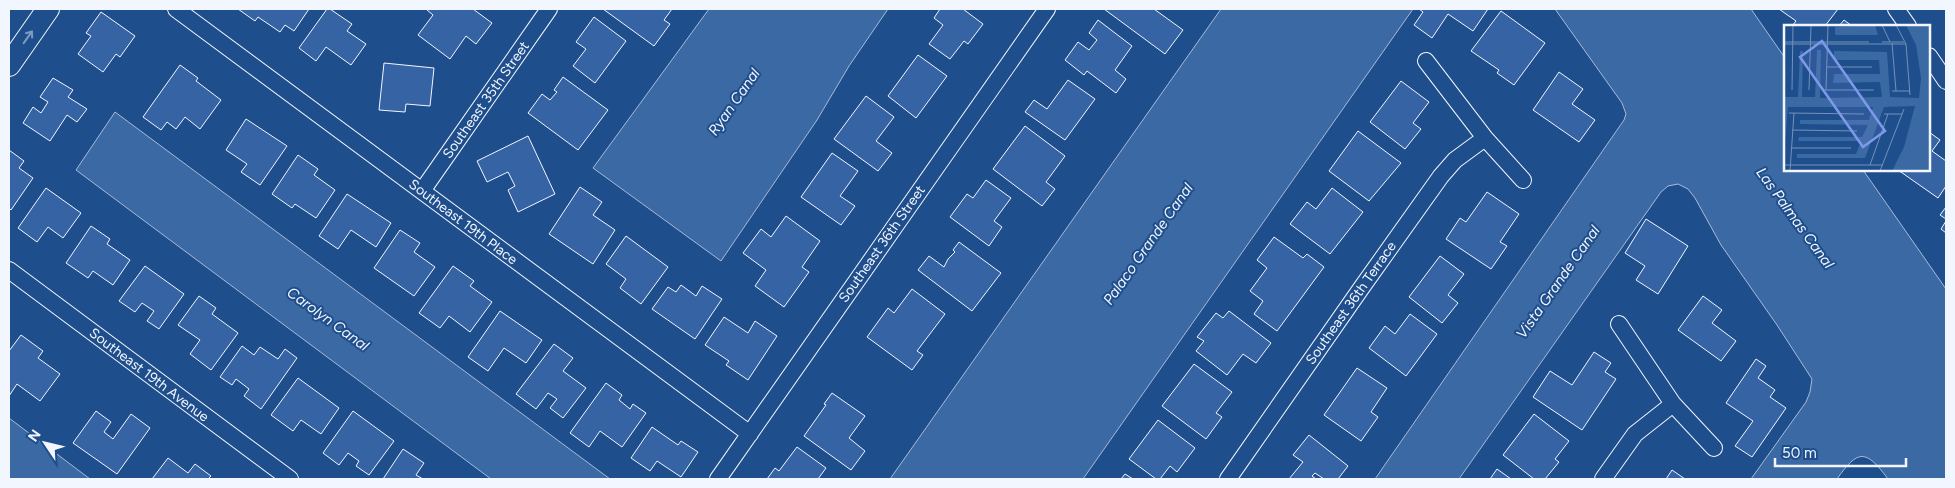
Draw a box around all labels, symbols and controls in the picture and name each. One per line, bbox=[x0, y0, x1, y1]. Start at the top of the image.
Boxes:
inset map bbox=[1784, 25, 1930, 171]
one-way arrow bbox=[23, 30, 33, 44]
street label: Southeast 35th Street bbox=[439, 38, 533, 162]
water label: Ryan Canal bbox=[704, 64, 764, 139]
water label: Las Palmas Canal bbox=[1752, 164, 1838, 273]
street label: Southeast 19th Place bbox=[405, 176, 521, 269]
water label: Palaco Grande Canal bbox=[1099, 179, 1197, 308]
street label: Southeast 36th Street bbox=[835, 182, 929, 306]
water label: Vista Grande Canal bbox=[1512, 222, 1604, 342]
street label: Southeast 36th Terrace bbox=[1302, 238, 1400, 368]
water label: Carolyn Canal bbox=[284, 283, 373, 355]
street label: Southeast 19th Avenue bbox=[86, 324, 212, 426]
north arrow bbox=[20, 418, 70, 468]
text: N bbox=[25, 427, 45, 445]
scale bar bbox=[1775, 436, 1906, 468]
text: 50 m bbox=[1782, 444, 1817, 462]

